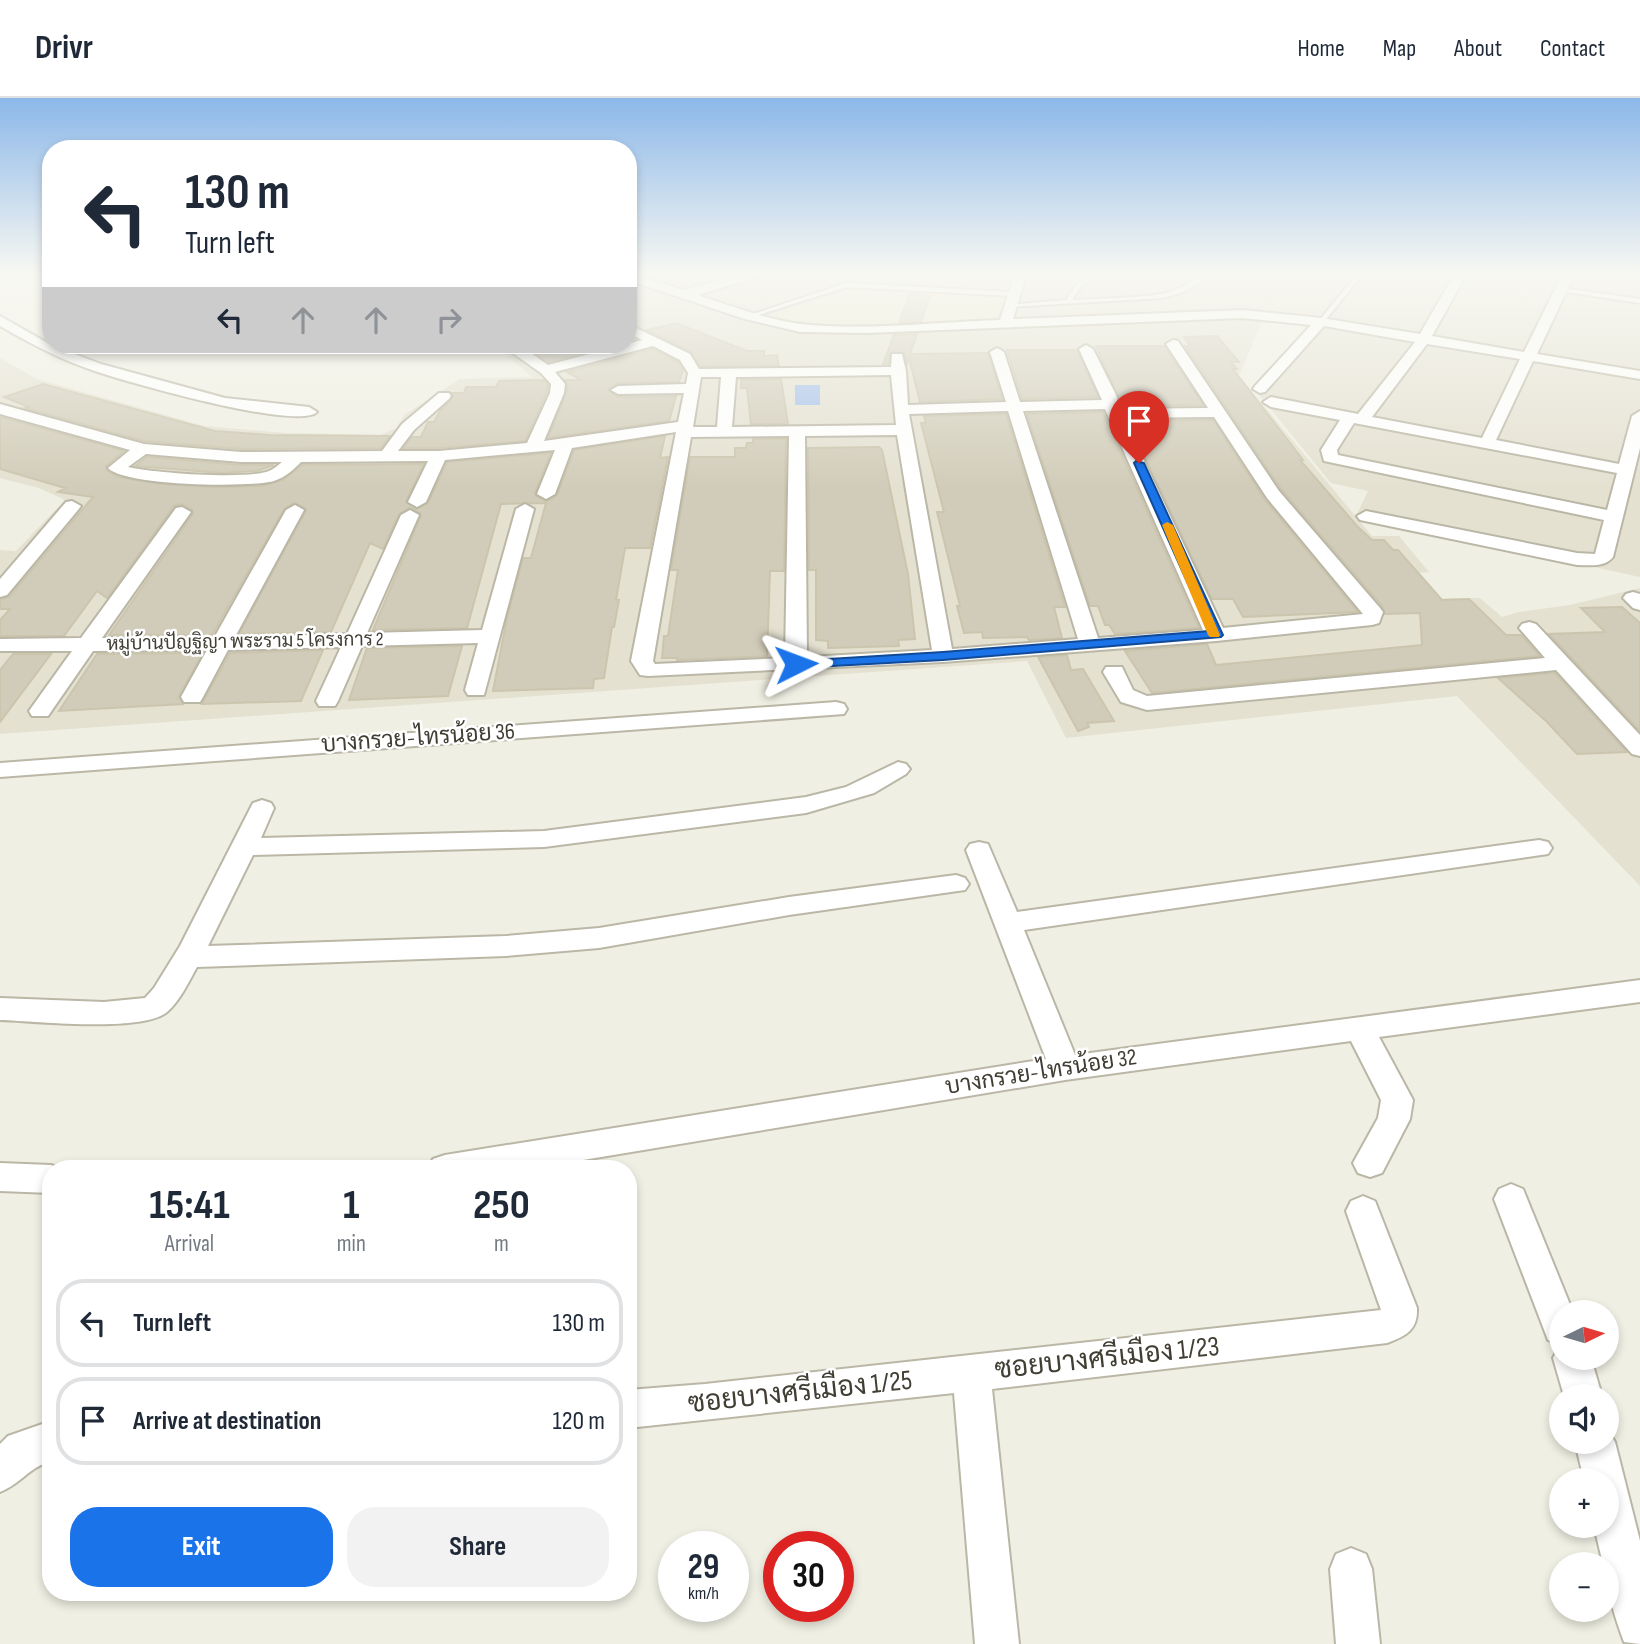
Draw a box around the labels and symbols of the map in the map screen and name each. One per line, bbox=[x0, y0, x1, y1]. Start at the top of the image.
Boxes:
pin bbox=[1109, 391, 1169, 463]
street label: หมู่บ้านปัญฐิญา พระราม 5 โครงการ 2 bbox=[106, 626, 384, 657]
position arrow bbox=[759, 627, 833, 701]
street label: บางกรวย-ไทรน้อย 36 bbox=[320, 714, 516, 759]
street label: บางกรวย-ไทรน้อย 32 bbox=[943, 1040, 1139, 1101]
north arrow bbox=[1549, 1300, 1619, 1370]
street label: ซอยบางศรีเมือง 1/23 bbox=[993, 1327, 1221, 1386]
street label: ซอยบางศรีเมือง 1/25 bbox=[686, 1361, 914, 1420]
speed limit sign: 30 bbox=[763, 1531, 854, 1622]

